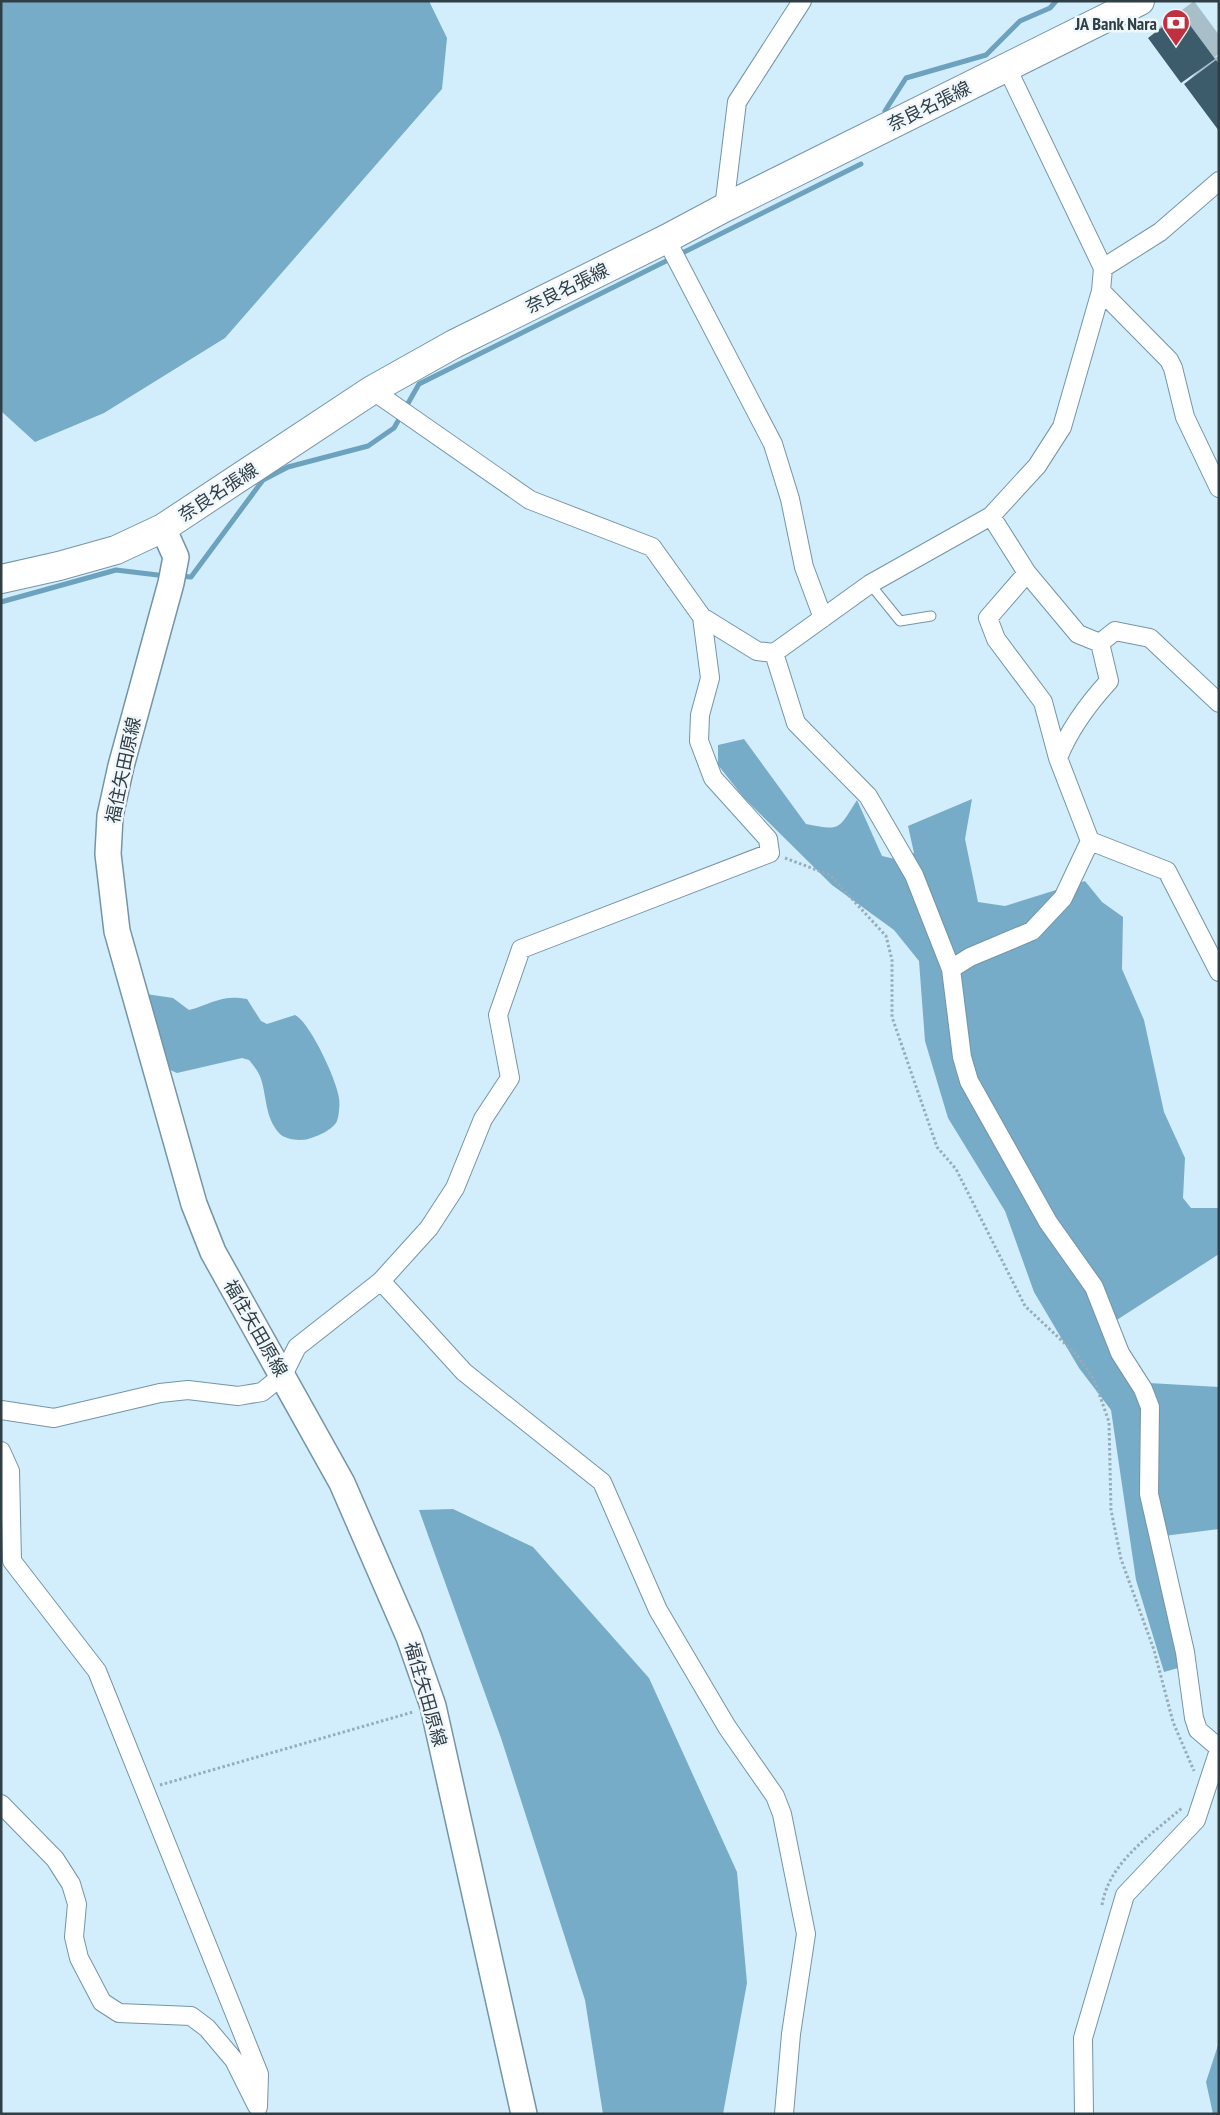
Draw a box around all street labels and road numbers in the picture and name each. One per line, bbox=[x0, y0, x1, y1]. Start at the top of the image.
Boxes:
street label: 奈良名張線 bbox=[884, 76, 974, 136]
street label: 奈良名張線 bbox=[522, 258, 612, 318]
street label: 奈良名張線 bbox=[174, 458, 262, 526]
street label: 福住矢田原線 bbox=[101, 715, 145, 825]
street label: 福住矢田原線 bbox=[219, 1275, 293, 1381]
street label: 福住矢田原線 bbox=[400, 1639, 452, 1749]

